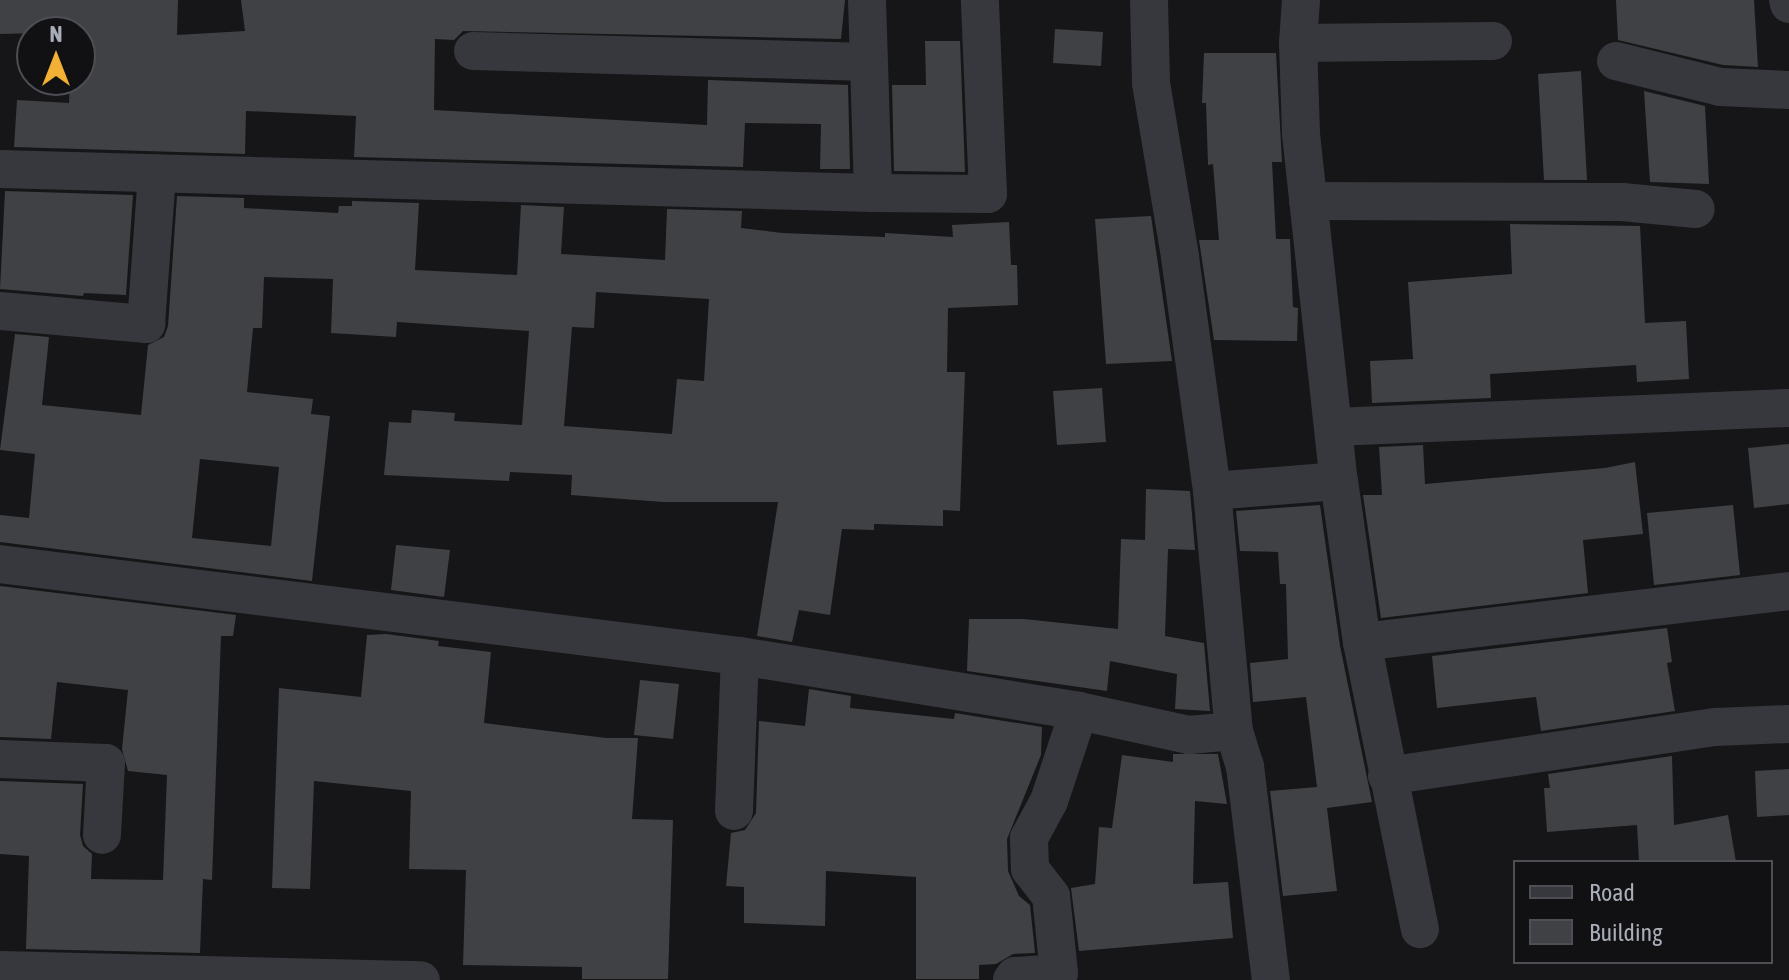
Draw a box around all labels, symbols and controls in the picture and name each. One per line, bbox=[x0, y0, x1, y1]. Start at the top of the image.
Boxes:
north arrow bbox=[16, 16, 96, 96]
text: N bbox=[50, 21, 62, 47]
legend bbox=[1513, 860, 1773, 964]
text: Road bbox=[1589, 879, 1635, 906]
text: Building bbox=[1589, 919, 1662, 946]

